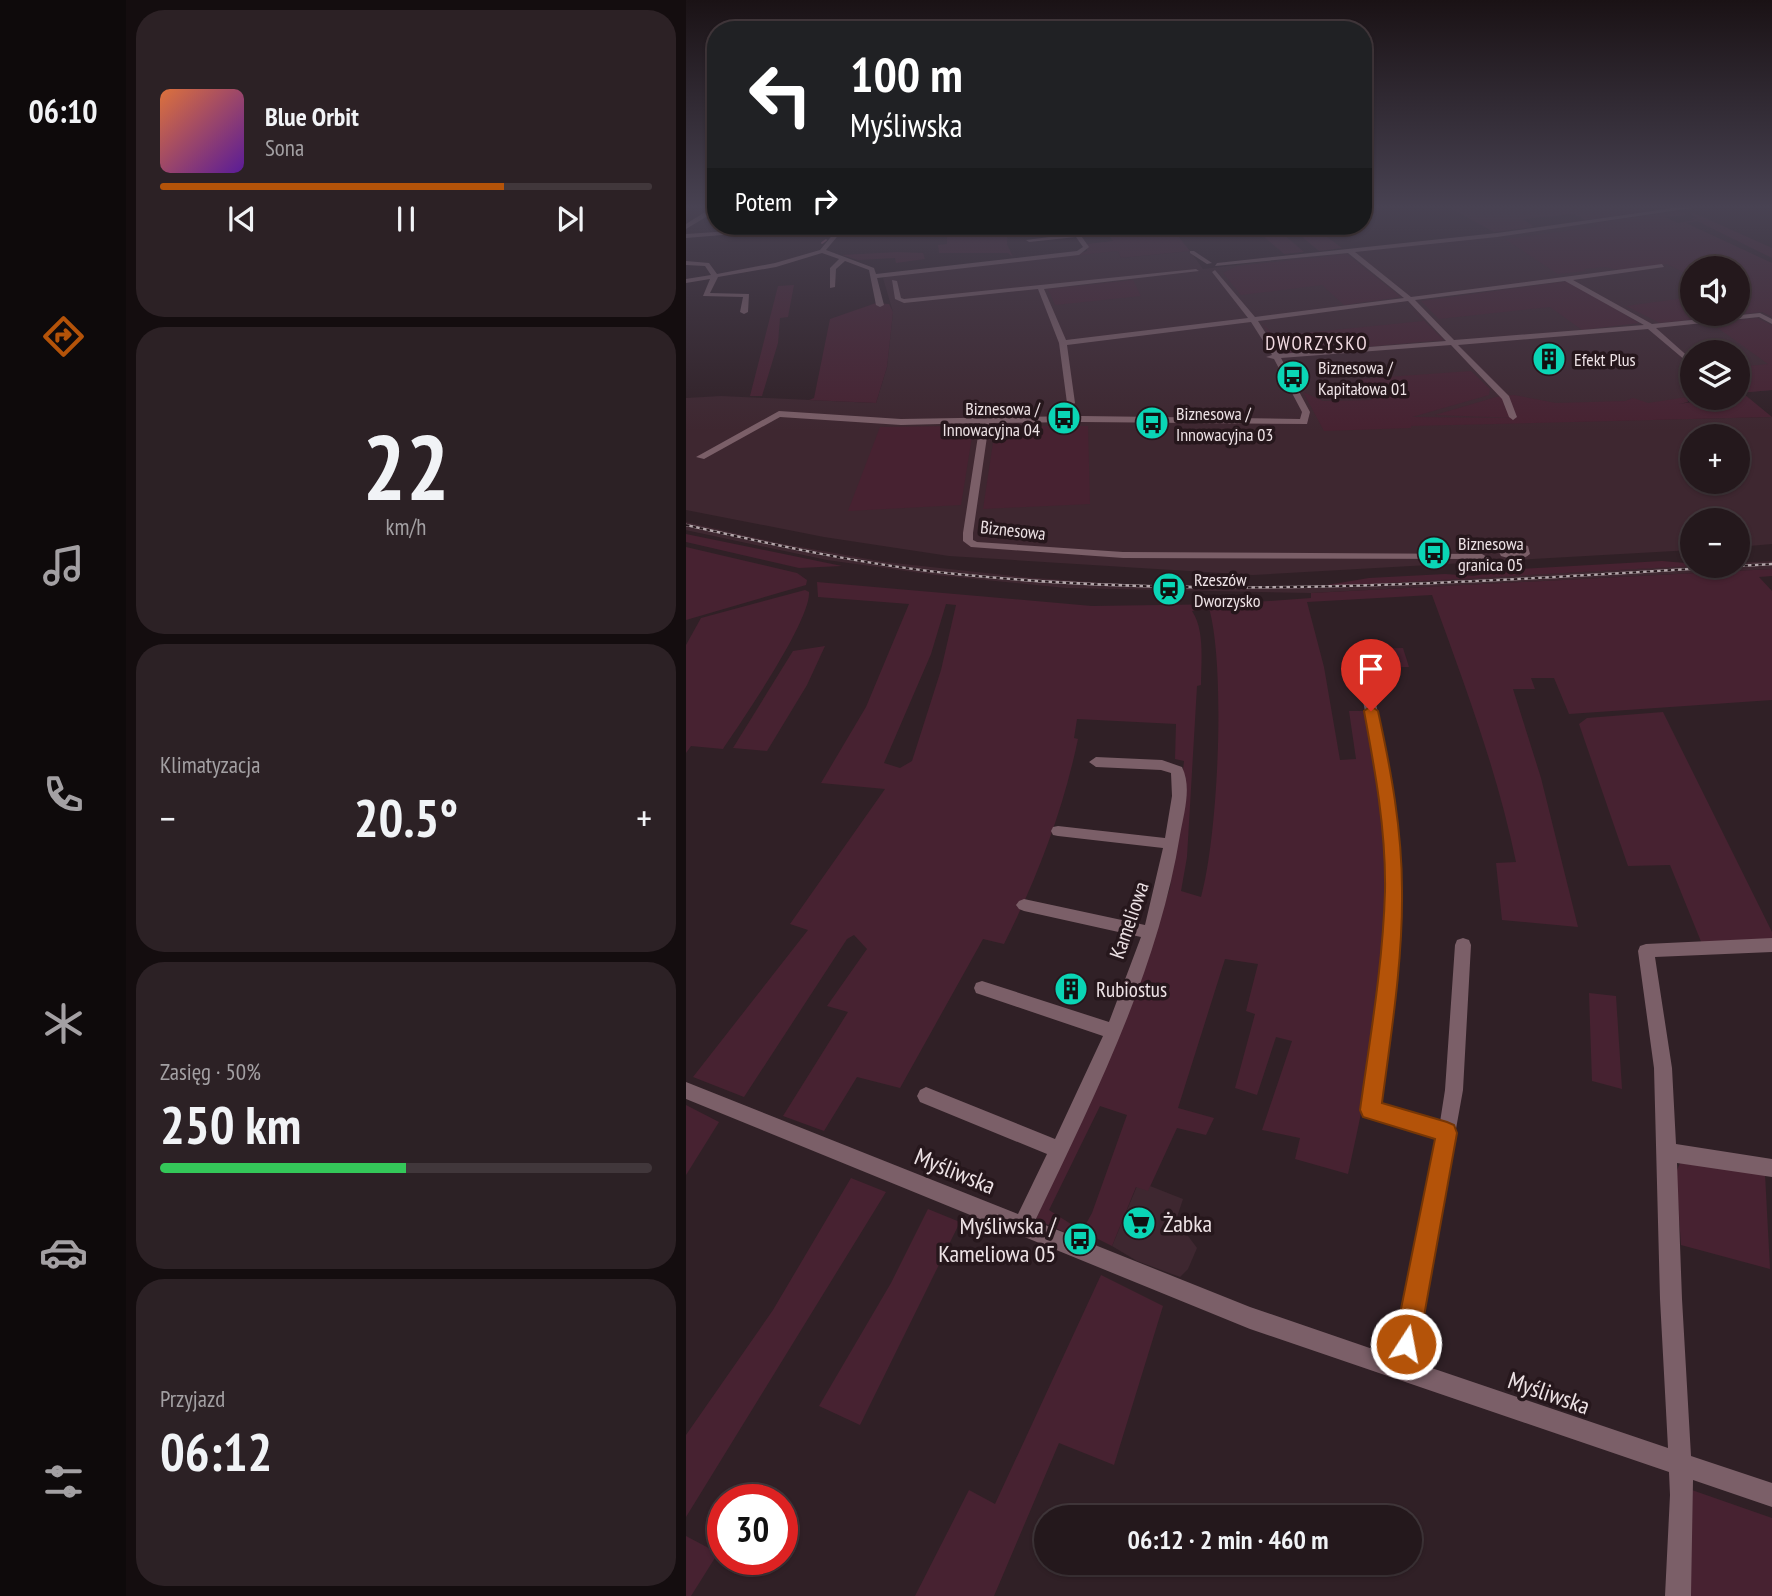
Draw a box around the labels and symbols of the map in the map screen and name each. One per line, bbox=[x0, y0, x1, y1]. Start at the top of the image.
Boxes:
district label: DWORZYSKO bbox=[1265, 331, 1369, 355]
building icon: Efekt Plus bbox=[1530, 340, 1568, 378]
place label: Efekt Plus bbox=[1574, 348, 1636, 371]
place label: Biznesowa / Kapitałowa 01 bbox=[1318, 356, 1407, 400]
bus stop icon: Biznesowa / Kapitałowa 01 bbox=[1274, 358, 1312, 396]
place label: Biznesowa / Innowacyjna 04 bbox=[943, 397, 1041, 441]
bus stop icon: Biznesowa / Innowacyjna 04 bbox=[1045, 399, 1083, 437]
place label: Biznesowa / Innowacyjna 03 bbox=[1176, 402, 1273, 446]
bus stop icon: Biznesowa / Innowacyjna 03 bbox=[1133, 404, 1171, 442]
street label: Biznesowa bbox=[979, 515, 1047, 545]
place label: Biznesowa granica 05 bbox=[1458, 532, 1524, 576]
bus stop icon: Biznesowa granica 05 bbox=[1415, 534, 1453, 572]
place label: Rzeszów Dworzysko bbox=[1194, 568, 1261, 612]
station icon: Rzeszów Dworzysko bbox=[1150, 570, 1188, 608]
pin bbox=[1341, 639, 1401, 711]
street label: Kameliowa bbox=[1103, 878, 1155, 962]
building icon: Rubiostus bbox=[1052, 970, 1090, 1008]
place label: Rubiostus bbox=[1096, 976, 1167, 1003]
street label: Myśliwska bbox=[910, 1141, 1000, 1201]
supermarket icon: Żabka bbox=[1120, 1204, 1158, 1242]
place label: Żabka bbox=[1163, 1208, 1212, 1239]
place label: Myśliwska / Kameliowa 05 bbox=[938, 1210, 1057, 1269]
bus stop icon: Myśliwska / Kameliowa 05 bbox=[1061, 1220, 1099, 1258]
position arrow bbox=[1369, 1307, 1443, 1381]
street label: Myśliwska bbox=[1504, 1365, 1594, 1421]
speed limit sign: 30 bbox=[707, 1484, 798, 1575]

